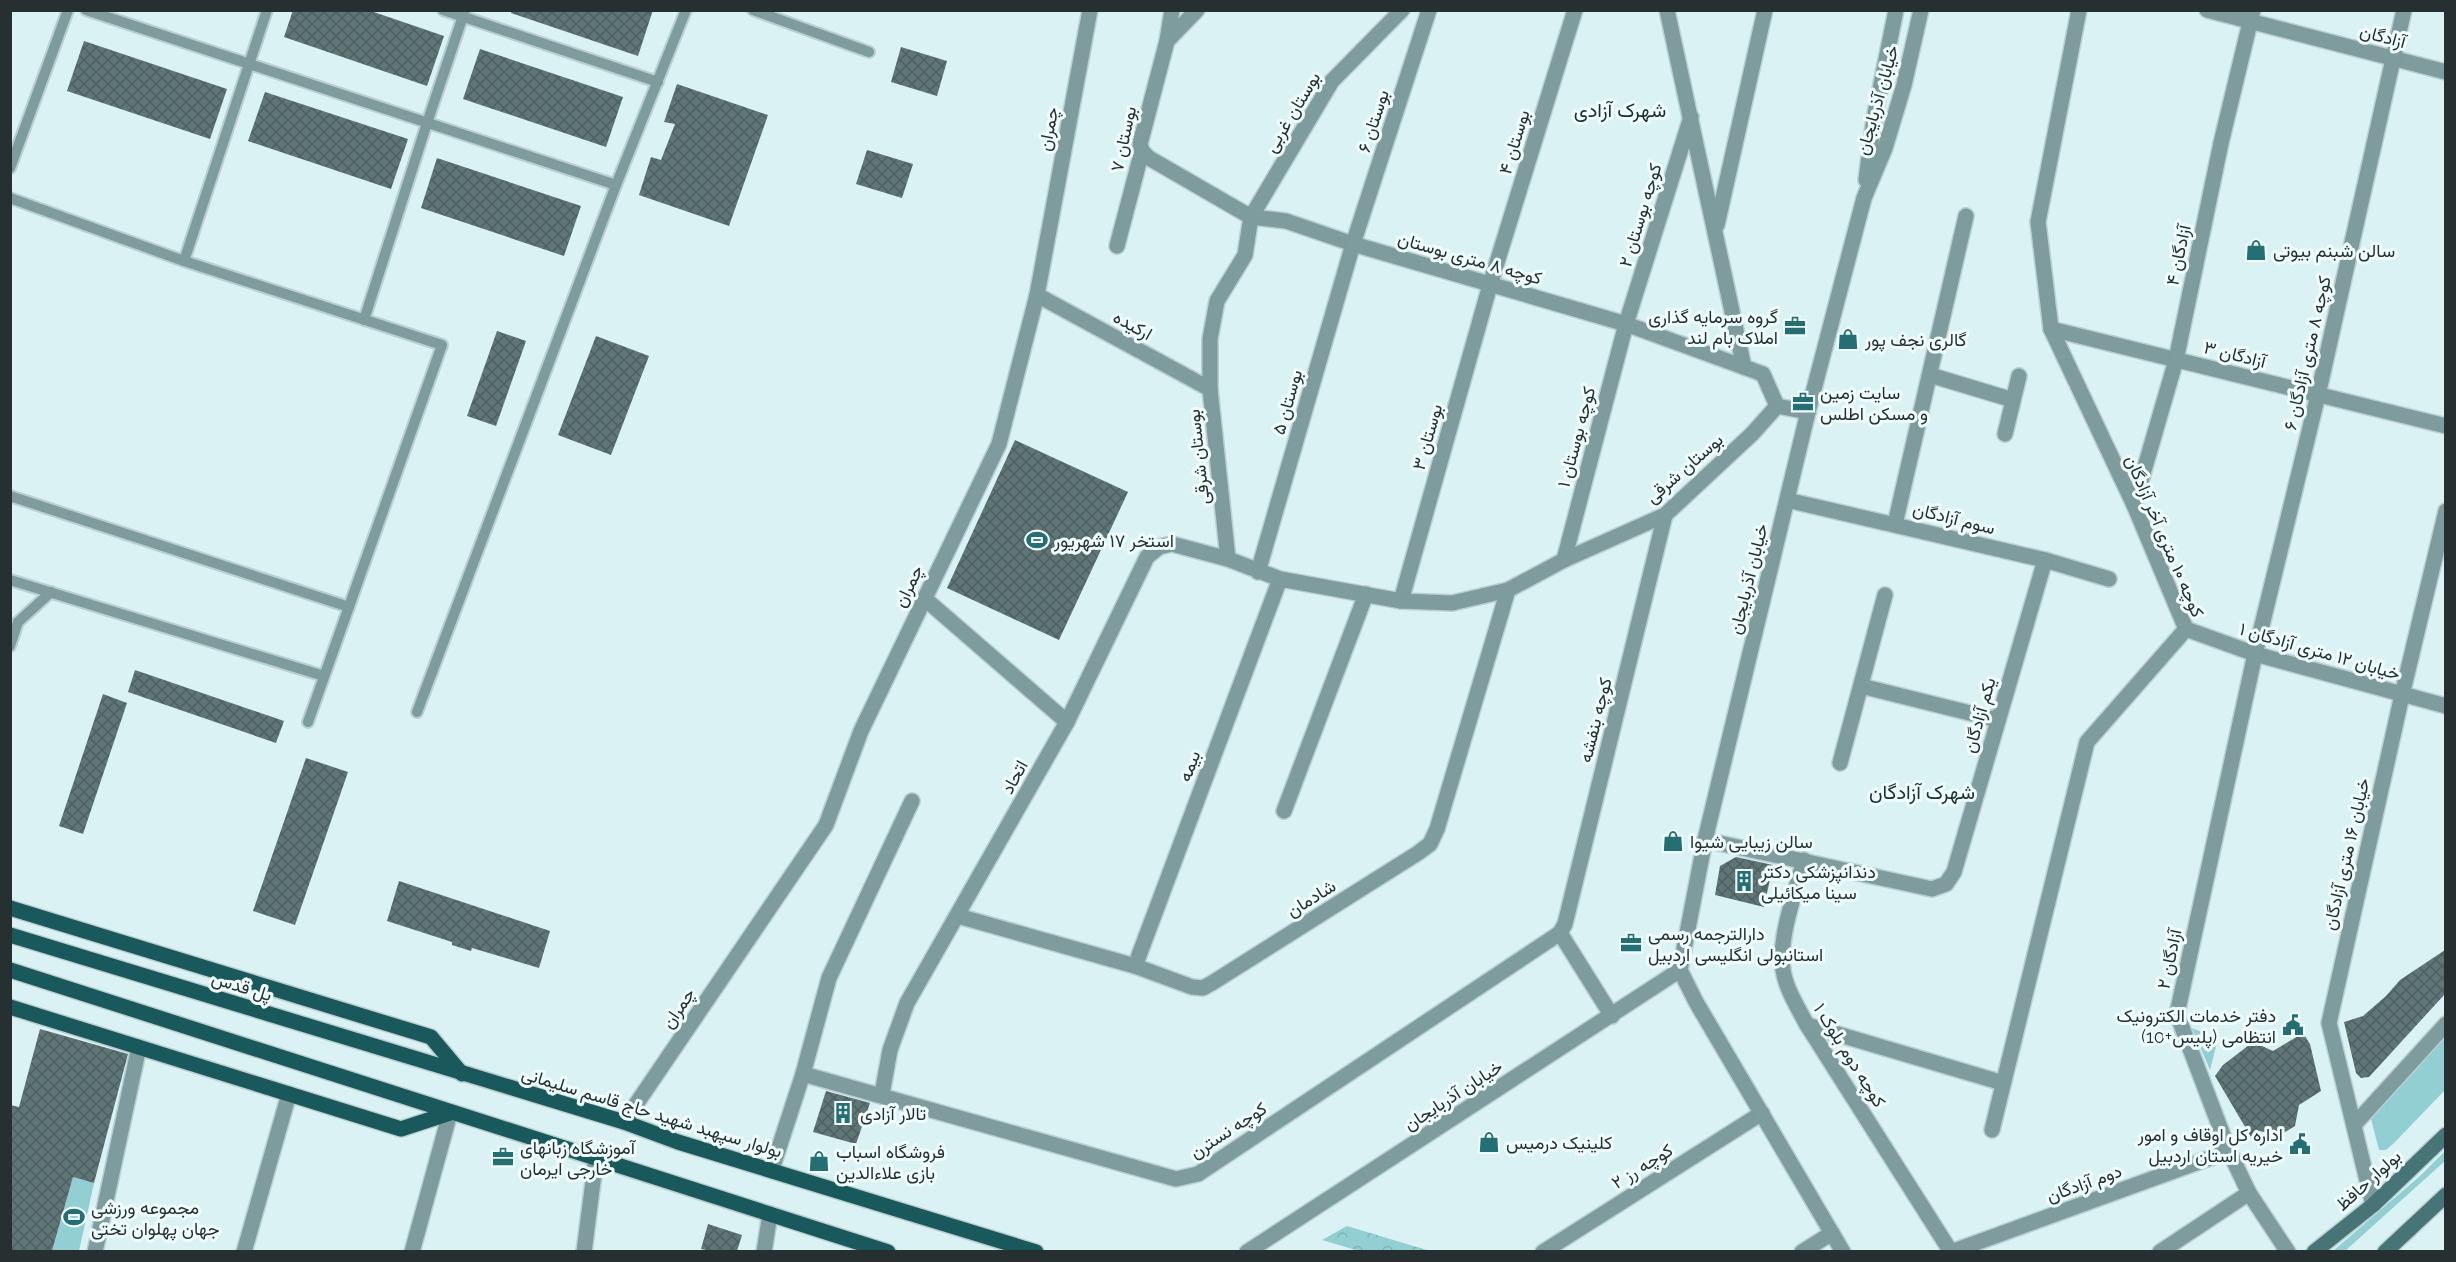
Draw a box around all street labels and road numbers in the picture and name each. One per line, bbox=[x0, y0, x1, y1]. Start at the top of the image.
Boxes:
street label: آزادگان bbox=[2358, 20, 2410, 54]
street label: خیابان آذربایجان bbox=[1851, 43, 1904, 158]
street label: بوستان غربی bbox=[1260, 68, 1325, 157]
street label: بوستان ۶ bbox=[1353, 87, 1394, 155]
street label: بوستان ۷ bbox=[1106, 104, 1141, 174]
street label: چمران bbox=[1033, 105, 1065, 153]
street label: بوستان ۴ bbox=[1494, 107, 1535, 177]
street label: کوچه بوستان ۲ bbox=[1614, 161, 1668, 270]
street label: آزادگان ۴ bbox=[2161, 221, 2196, 287]
street label: کوچه ۸ متری بوستان bbox=[1395, 227, 1544, 291]
street label: کوچه ۸ متری آزادگان ۶ bbox=[2279, 274, 2337, 432]
street label: ارکیده bbox=[1109, 306, 1156, 345]
street label: آزادگان ۳ bbox=[2202, 336, 2270, 373]
street label: بوستان ۵ bbox=[1268, 367, 1307, 437]
street label: کوچه بوستان ۱ bbox=[1553, 384, 1601, 490]
street label: بوستان ۳ bbox=[1408, 402, 1447, 473]
street label: بوستان شرقی bbox=[1183, 408, 1214, 506]
street label: بوستان شرقی bbox=[1641, 429, 1728, 508]
street label: کوچه ۱۰ متری آخر آزادگان bbox=[2119, 452, 2209, 621]
street label: سوم آزادگان bbox=[1910, 498, 1997, 540]
street label: خیابان آذربایجان bbox=[1724, 521, 1773, 637]
street label: چمران bbox=[889, 561, 929, 611]
street label: خیابان ۱۲ متری آزادگان ۱ bbox=[2237, 618, 2403, 685]
street label: کوچه بنفشه bbox=[1574, 675, 1618, 765]
street label: یکم آزادگان bbox=[1958, 675, 2002, 756]
street label: بیمه bbox=[1174, 748, 1204, 784]
street label: اتحاد bbox=[996, 756, 1032, 798]
street label: خیابان ۱۶ متری آزادگان bbox=[2318, 776, 2375, 932]
street label: شادمان bbox=[1283, 875, 1339, 921]
street label: آزادگان ۲ bbox=[2152, 925, 2187, 991]
street label: پل قدس bbox=[209, 967, 275, 1007]
street label: چمران bbox=[657, 984, 701, 1033]
street label: کوچه دوم بلوک ۱ bbox=[1808, 999, 1890, 1112]
street label: خیابان آذربایجان bbox=[1400, 1055, 1507, 1136]
street label: بولوار سپهبد شهید حاج قاسم سلیمانی bbox=[519, 1062, 785, 1164]
street label: کوچه نسترن bbox=[1186, 1097, 1271, 1164]
street label: کوچه رز ۲ bbox=[1608, 1139, 1677, 1195]
street label: بولوار حافظ bbox=[2331, 1145, 2405, 1215]
street label: دوم آزادگان bbox=[2044, 1160, 2125, 1208]

